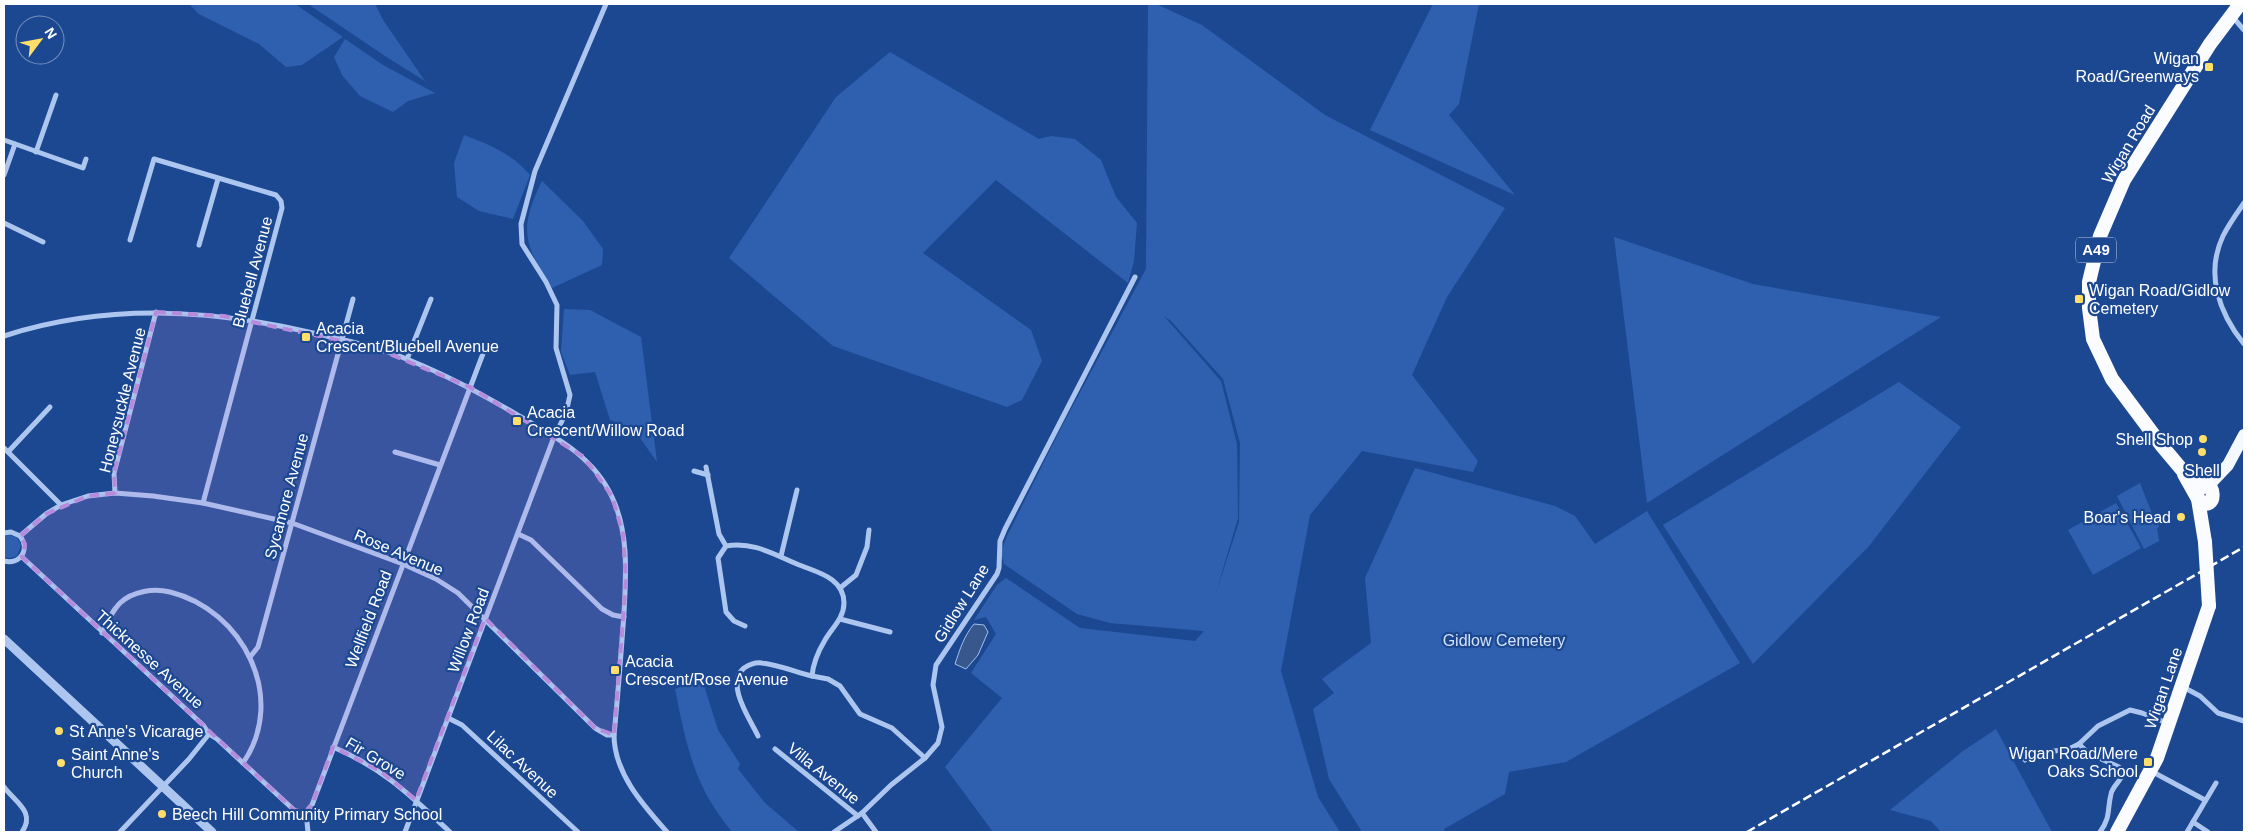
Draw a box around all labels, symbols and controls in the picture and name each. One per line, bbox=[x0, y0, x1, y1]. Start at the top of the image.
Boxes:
north arrow bbox=[15, 15, 65, 65]
text: N bbox=[42, 25, 60, 42]
place label: Wigan Road/Greenways bbox=[2075, 50, 2199, 85]
marker: Wigan Road/Greenways bbox=[2203, 61, 2215, 73]
street label: Wigan Road bbox=[2098, 102, 2158, 186]
street label: Bluebell Avenue bbox=[229, 215, 276, 330]
road number: A49 bbox=[2076, 238, 2116, 262]
place label: Wigan Road/Gidlow Cemetery bbox=[2089, 282, 2231, 317]
marker: Wigan Road/Gidlow Cemetery bbox=[2073, 293, 2085, 305]
place label: Acacia Crescent/Bluebell Avenue bbox=[316, 320, 499, 355]
street label: Honeysuckle Avenue bbox=[96, 326, 149, 475]
marker: Acacia Crescent/Bluebell Avenue bbox=[300, 331, 312, 343]
place label: Acacia Crescent/Willow Road bbox=[527, 404, 684, 439]
marker: Acacia Crescent/Willow Road bbox=[511, 415, 523, 427]
street label: Sycamore Avenue bbox=[262, 431, 311, 561]
place label: Shell Shop bbox=[2116, 431, 2193, 448]
marker: Shell Shop bbox=[2197, 433, 2209, 445]
marker: Shell bbox=[2196, 446, 2208, 458]
place label: Shell bbox=[2184, 462, 2220, 479]
place label: Boar's Head bbox=[2083, 509, 2171, 526]
marker: Boar's Head bbox=[2175, 511, 2187, 523]
street label: Rose Avenue bbox=[352, 526, 446, 579]
street label: Gidlow Lane bbox=[931, 561, 992, 645]
street label: Wellfield Road bbox=[342, 568, 395, 670]
street label: Willow Road bbox=[445, 586, 492, 675]
street label: Thicknesse Avenue bbox=[93, 607, 207, 712]
park label: Gidlow Cemetery bbox=[1443, 632, 1565, 649]
street label: Wigan Lane bbox=[2142, 645, 2185, 731]
place label: Acacia Crescent/Rose Avenue bbox=[625, 653, 788, 688]
marker: Acacia Crescent/Rose Avenue bbox=[609, 664, 621, 676]
place label: St Anne's Vicarage bbox=[69, 723, 204, 740]
marker: St Anne's Vicarage bbox=[53, 725, 65, 737]
street label: Lilac Avenue bbox=[484, 727, 562, 801]
street label: Fir Grove bbox=[343, 734, 409, 783]
street label: Villa Avenue bbox=[784, 739, 863, 808]
place label: Wigan Road/Mere Oaks School bbox=[2009, 745, 2138, 780]
place label: Saint Anne's Church bbox=[71, 746, 159, 781]
marker: Wigan Road/Mere Oaks School bbox=[2142, 756, 2154, 768]
marker: Saint Anne's Church bbox=[55, 757, 67, 769]
place label: Beech Hill Community Primary School bbox=[172, 806, 442, 823]
marker: Beech Hill Community Primary School bbox=[156, 808, 168, 820]

